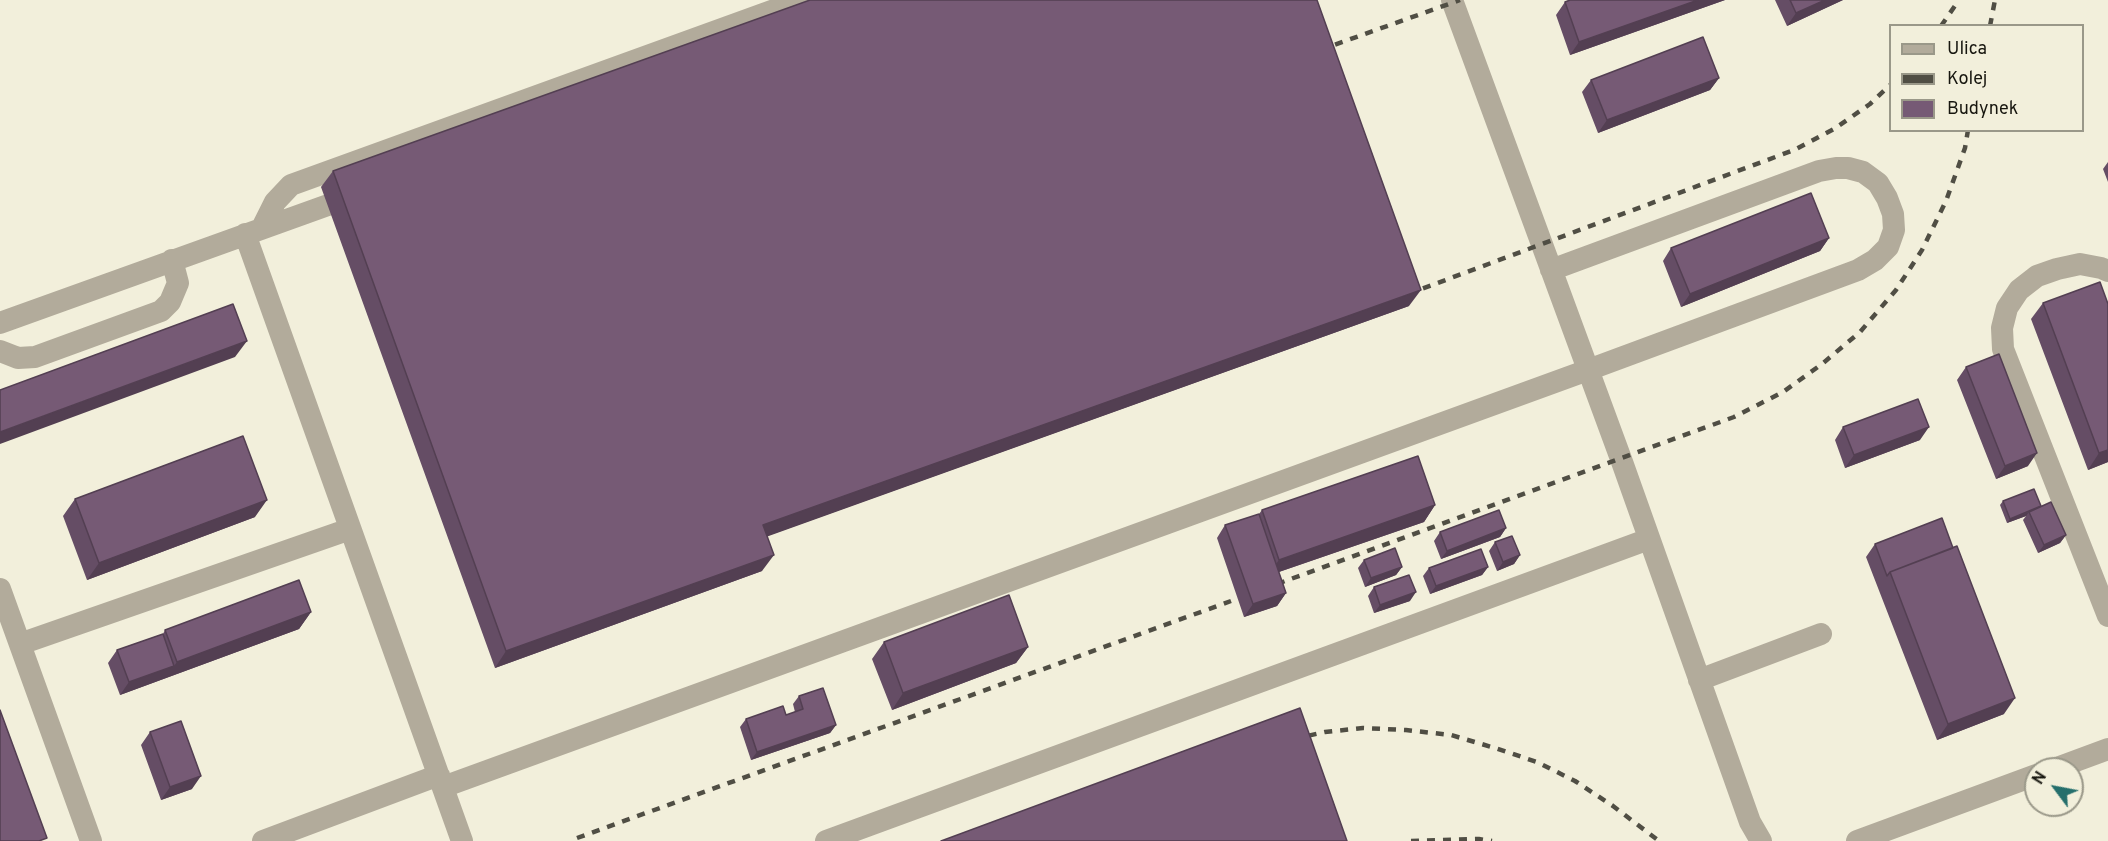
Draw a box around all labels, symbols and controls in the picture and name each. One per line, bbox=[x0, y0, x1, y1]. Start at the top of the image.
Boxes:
legend bbox=[1889, 24, 2084, 132]
text: Ulica bbox=[1947, 38, 1987, 61]
text: Kolej bbox=[1947, 68, 1987, 91]
text: Budynek bbox=[1947, 98, 2018, 121]
north arrow bbox=[2024, 757, 2084, 817]
text: N bbox=[2029, 768, 2052, 789]

